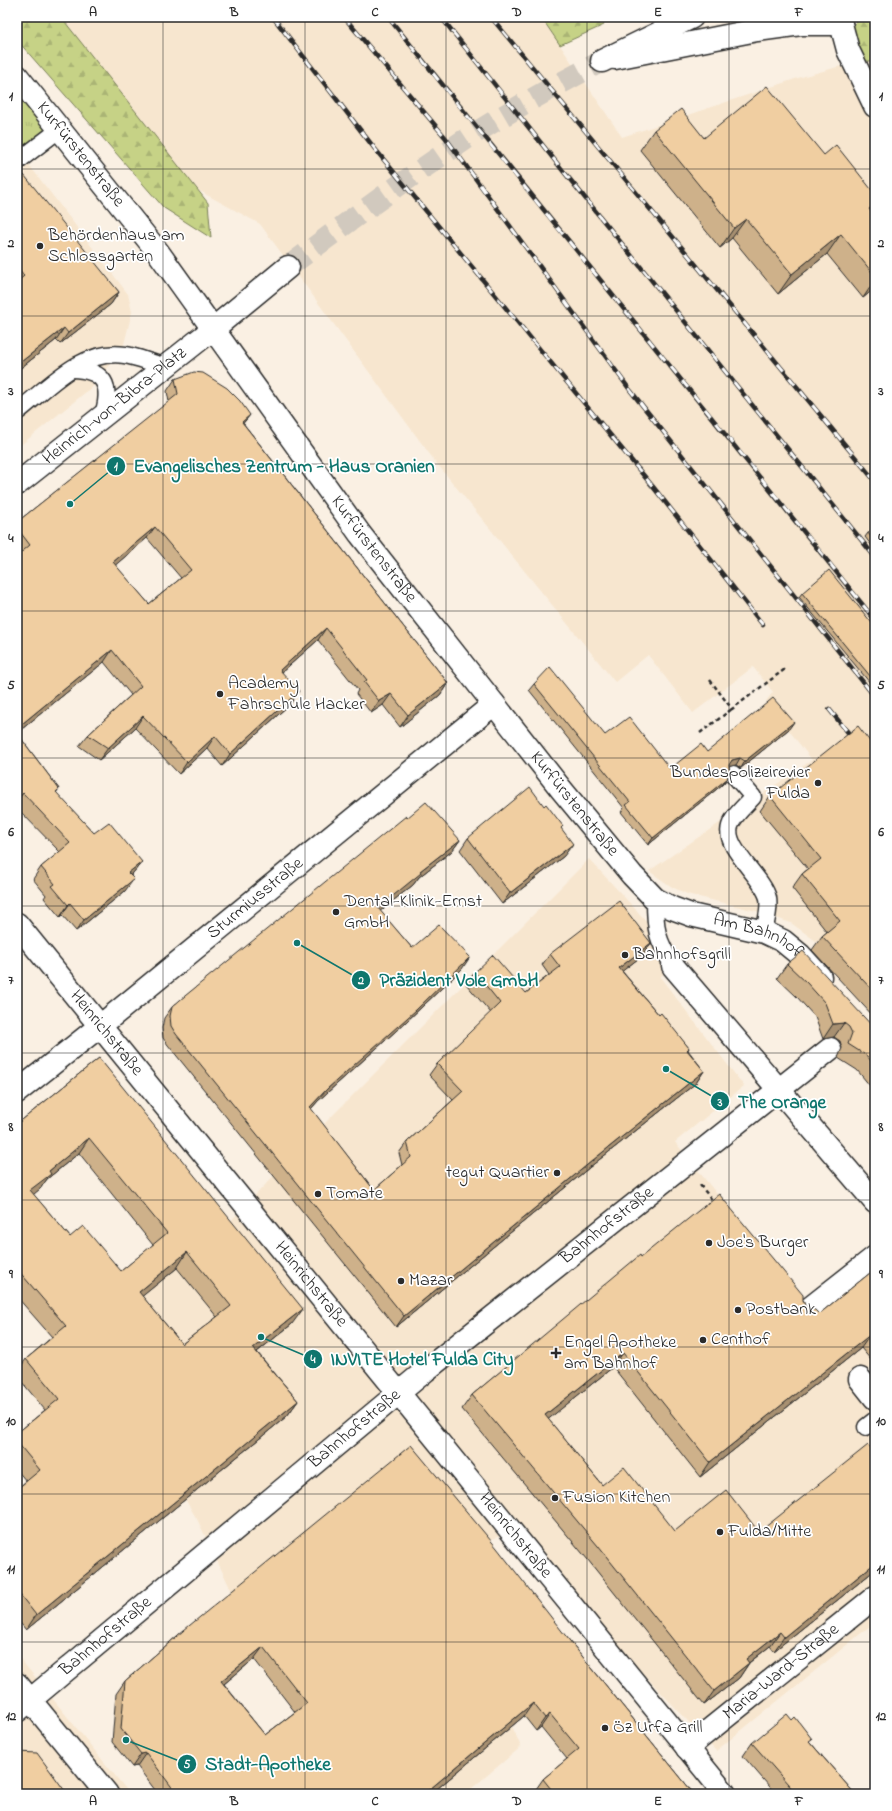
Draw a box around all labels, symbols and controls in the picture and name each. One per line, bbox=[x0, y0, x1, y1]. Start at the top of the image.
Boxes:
text: A bbox=[89, 3, 97, 22]
text: B bbox=[229, 3, 239, 22]
text: C bbox=[371, 3, 379, 22]
text: D bbox=[511, 3, 522, 22]
text: E bbox=[654, 3, 662, 22]
text: F bbox=[794, 3, 804, 22]
text: 1 bbox=[9, 87, 14, 106]
text: 1 bbox=[879, 87, 884, 106]
street label: Kurfürstenstraße bbox=[30, 96, 131, 214]
place label: Behördenhaus am Schlossgarten bbox=[47, 223, 185, 271]
text: 2 bbox=[7, 234, 15, 253]
text: 2 bbox=[877, 234, 885, 253]
marker: Behördenhaus am Schlossgarten bbox=[35, 241, 45, 251]
street label: Heinrich-von-Bibra-Platz bbox=[37, 341, 193, 472]
text: 3 bbox=[7, 382, 14, 401]
text: 3 bbox=[877, 382, 884, 401]
callout: Evangelisches Zentrum - Haus Oranien bbox=[106, 450, 443, 481]
text: Evangelisches Zentrum - Haus Oranien bbox=[133, 454, 435, 483]
text: 1 bbox=[114, 458, 118, 476]
street label: Kurfürstenstraße bbox=[324, 491, 423, 610]
text: 4 bbox=[7, 529, 14, 548]
text: 4 bbox=[877, 529, 884, 548]
place label: Academy Fahrschule Hacker bbox=[227, 671, 365, 718]
text: 5 bbox=[7, 676, 15, 695]
text: 5 bbox=[877, 676, 885, 695]
marker: Academy Fahrschule Hacker bbox=[215, 689, 225, 699]
street label: Kurfürstenstraße bbox=[523, 746, 625, 863]
place label: Bundespolizeirevier Fulda bbox=[669, 760, 810, 807]
marker: Bundespolizeirevier Fulda bbox=[813, 778, 823, 788]
text: 6 bbox=[7, 823, 14, 842]
text: 6 bbox=[877, 823, 884, 842]
street label: Sturmiusstraße bbox=[202, 851, 310, 946]
place label: Dental-Klinik-Ernst GmbH bbox=[343, 889, 482, 936]
marker: Dental-Klinik-Ernst GmbH bbox=[331, 907, 341, 917]
street label: Am Bahnhof bbox=[711, 908, 809, 966]
place label: Bahnhofsgrill bbox=[632, 942, 731, 969]
marker: Bahnhofsgrill bbox=[620, 950, 630, 960]
callout: Präzident Vole GmbH bbox=[351, 964, 546, 995]
text: Präzident Vole GmbH bbox=[380, 968, 538, 995]
text: 7 bbox=[8, 971, 14, 990]
text: 7 bbox=[878, 971, 884, 990]
text: 2 bbox=[357, 972, 364, 990]
street label: Heinrichstraße bbox=[63, 985, 150, 1083]
callout: The Orange bbox=[710, 1086, 834, 1117]
text: The Orange bbox=[738, 1090, 827, 1119]
text: 3 bbox=[717, 1094, 723, 1112]
text: 8 bbox=[8, 1118, 14, 1137]
text: 8 bbox=[878, 1118, 884, 1137]
place label: tegut Quartier bbox=[446, 1160, 549, 1187]
marker: tegut Quartier bbox=[552, 1168, 562, 1178]
street label: Bahnhofstraße bbox=[554, 1180, 661, 1272]
place label: Tomate bbox=[326, 1181, 384, 1207]
marker: Tomate bbox=[313, 1189, 323, 1199]
place label: Joe's Burger bbox=[717, 1230, 809, 1257]
street label: Heinrichstraße bbox=[268, 1236, 354, 1334]
marker: Joe's Burger bbox=[704, 1238, 714, 1248]
text: 9 bbox=[8, 1265, 14, 1284]
text: 9 bbox=[878, 1265, 884, 1284]
place label: Mazar bbox=[409, 1268, 453, 1294]
marker: Mazar bbox=[396, 1276, 406, 1286]
place label: Postbank bbox=[746, 1297, 816, 1323]
marker: Postbank bbox=[733, 1305, 743, 1315]
place label: Centhof bbox=[711, 1327, 771, 1353]
place label: Engel Apotheke am Bahnhof bbox=[564, 1330, 677, 1377]
marker: Centhof bbox=[698, 1335, 708, 1345]
callout: INVITE Hotel Fulda City bbox=[303, 1343, 522, 1374]
text: INVITE Hotel Fulda City bbox=[330, 1347, 514, 1376]
marker: Engel Apotheke am Bahnhof bbox=[551, 1348, 561, 1358]
text: 4 bbox=[310, 1351, 316, 1369]
street label: Bahnhofstraße bbox=[302, 1382, 408, 1476]
text: 10 bbox=[6, 1412, 16, 1431]
text: 10 bbox=[876, 1412, 886, 1431]
place label: Fusion Kitchen bbox=[562, 1485, 670, 1511]
street label: Heinrichstraße bbox=[472, 1487, 559, 1585]
marker: Fusion Kitchen bbox=[550, 1493, 560, 1503]
place label: Fulda/Mitte bbox=[727, 1519, 812, 1545]
marker: Fulda/Mitte bbox=[715, 1527, 725, 1537]
text: 11 bbox=[7, 1560, 16, 1579]
text: 11 bbox=[877, 1560, 886, 1579]
street label: Bahnhofstraße bbox=[53, 1590, 159, 1684]
street label: Maria-Ward-Straße bbox=[718, 1617, 846, 1727]
text: 12 bbox=[6, 1707, 17, 1726]
text: 12 bbox=[876, 1707, 887, 1726]
place label: Öz Urfa Grill bbox=[613, 1715, 703, 1741]
marker: Öz Urfa Grill bbox=[600, 1723, 610, 1733]
callout: Stadt-Apotheke bbox=[177, 1748, 339, 1779]
text: Stadt-Apotheke bbox=[205, 1752, 331, 1779]
text: 5 bbox=[184, 1756, 191, 1774]
text: A bbox=[89, 1792, 97, 1811]
text: B bbox=[229, 1792, 239, 1811]
text: C bbox=[371, 1792, 379, 1811]
text: D bbox=[511, 1792, 522, 1811]
text: E bbox=[654, 1792, 662, 1811]
text: F bbox=[794, 1792, 804, 1811]

